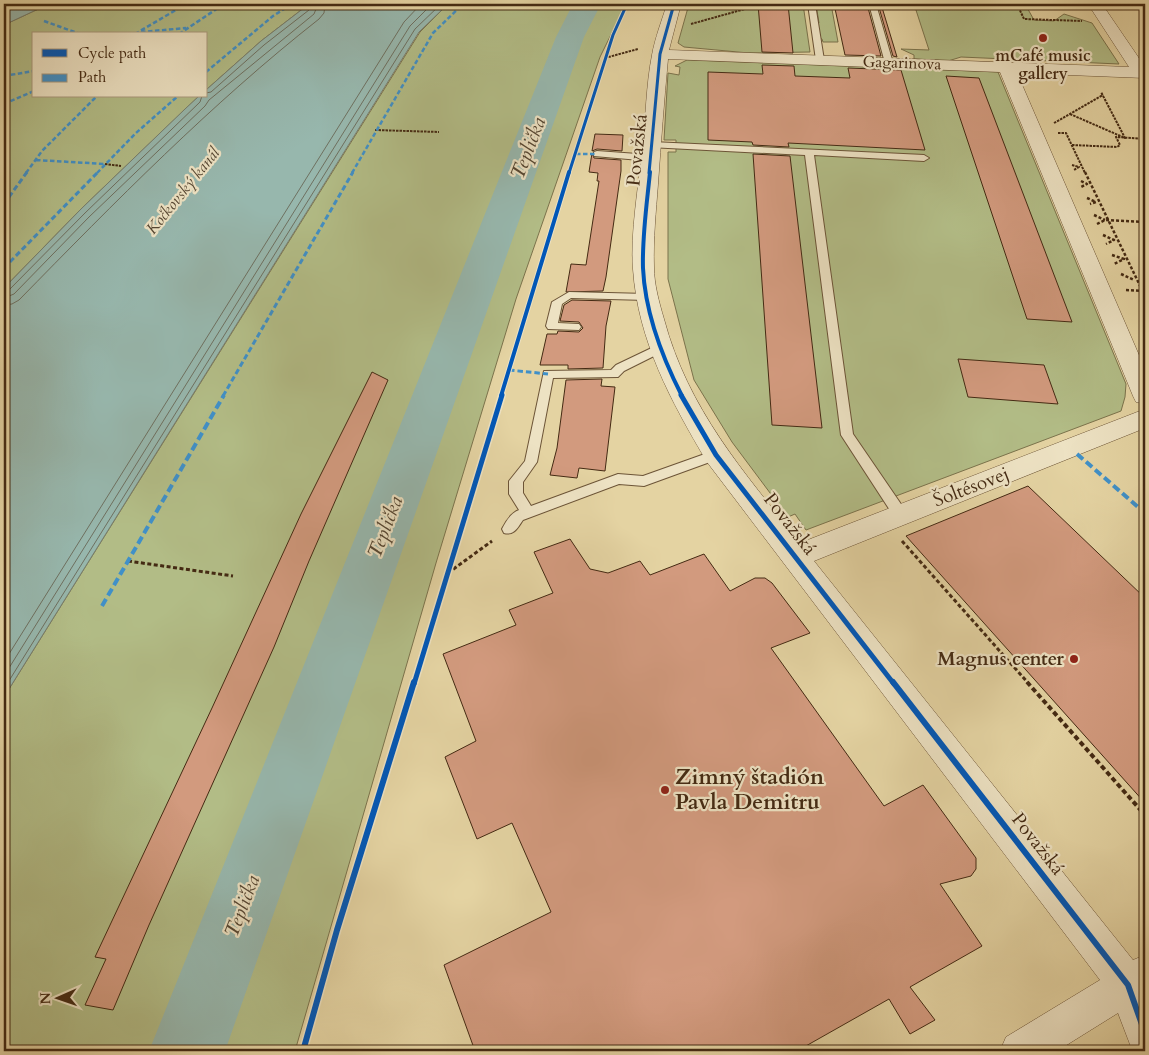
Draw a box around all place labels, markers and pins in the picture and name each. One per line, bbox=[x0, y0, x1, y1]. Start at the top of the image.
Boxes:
marker: mCafé music gallery bbox=[1037, 32, 1049, 44]
place label: mCafé music gallery bbox=[995, 45, 1091, 85]
place label: Magnus center bbox=[937, 646, 1064, 672]
marker: Magnus center bbox=[1068, 653, 1080, 665]
place label: Zimný štadión Pavla Demitru bbox=[675, 762, 824, 817]
marker: Zimný štadión Pavla Demitru bbox=[659, 784, 671, 796]

